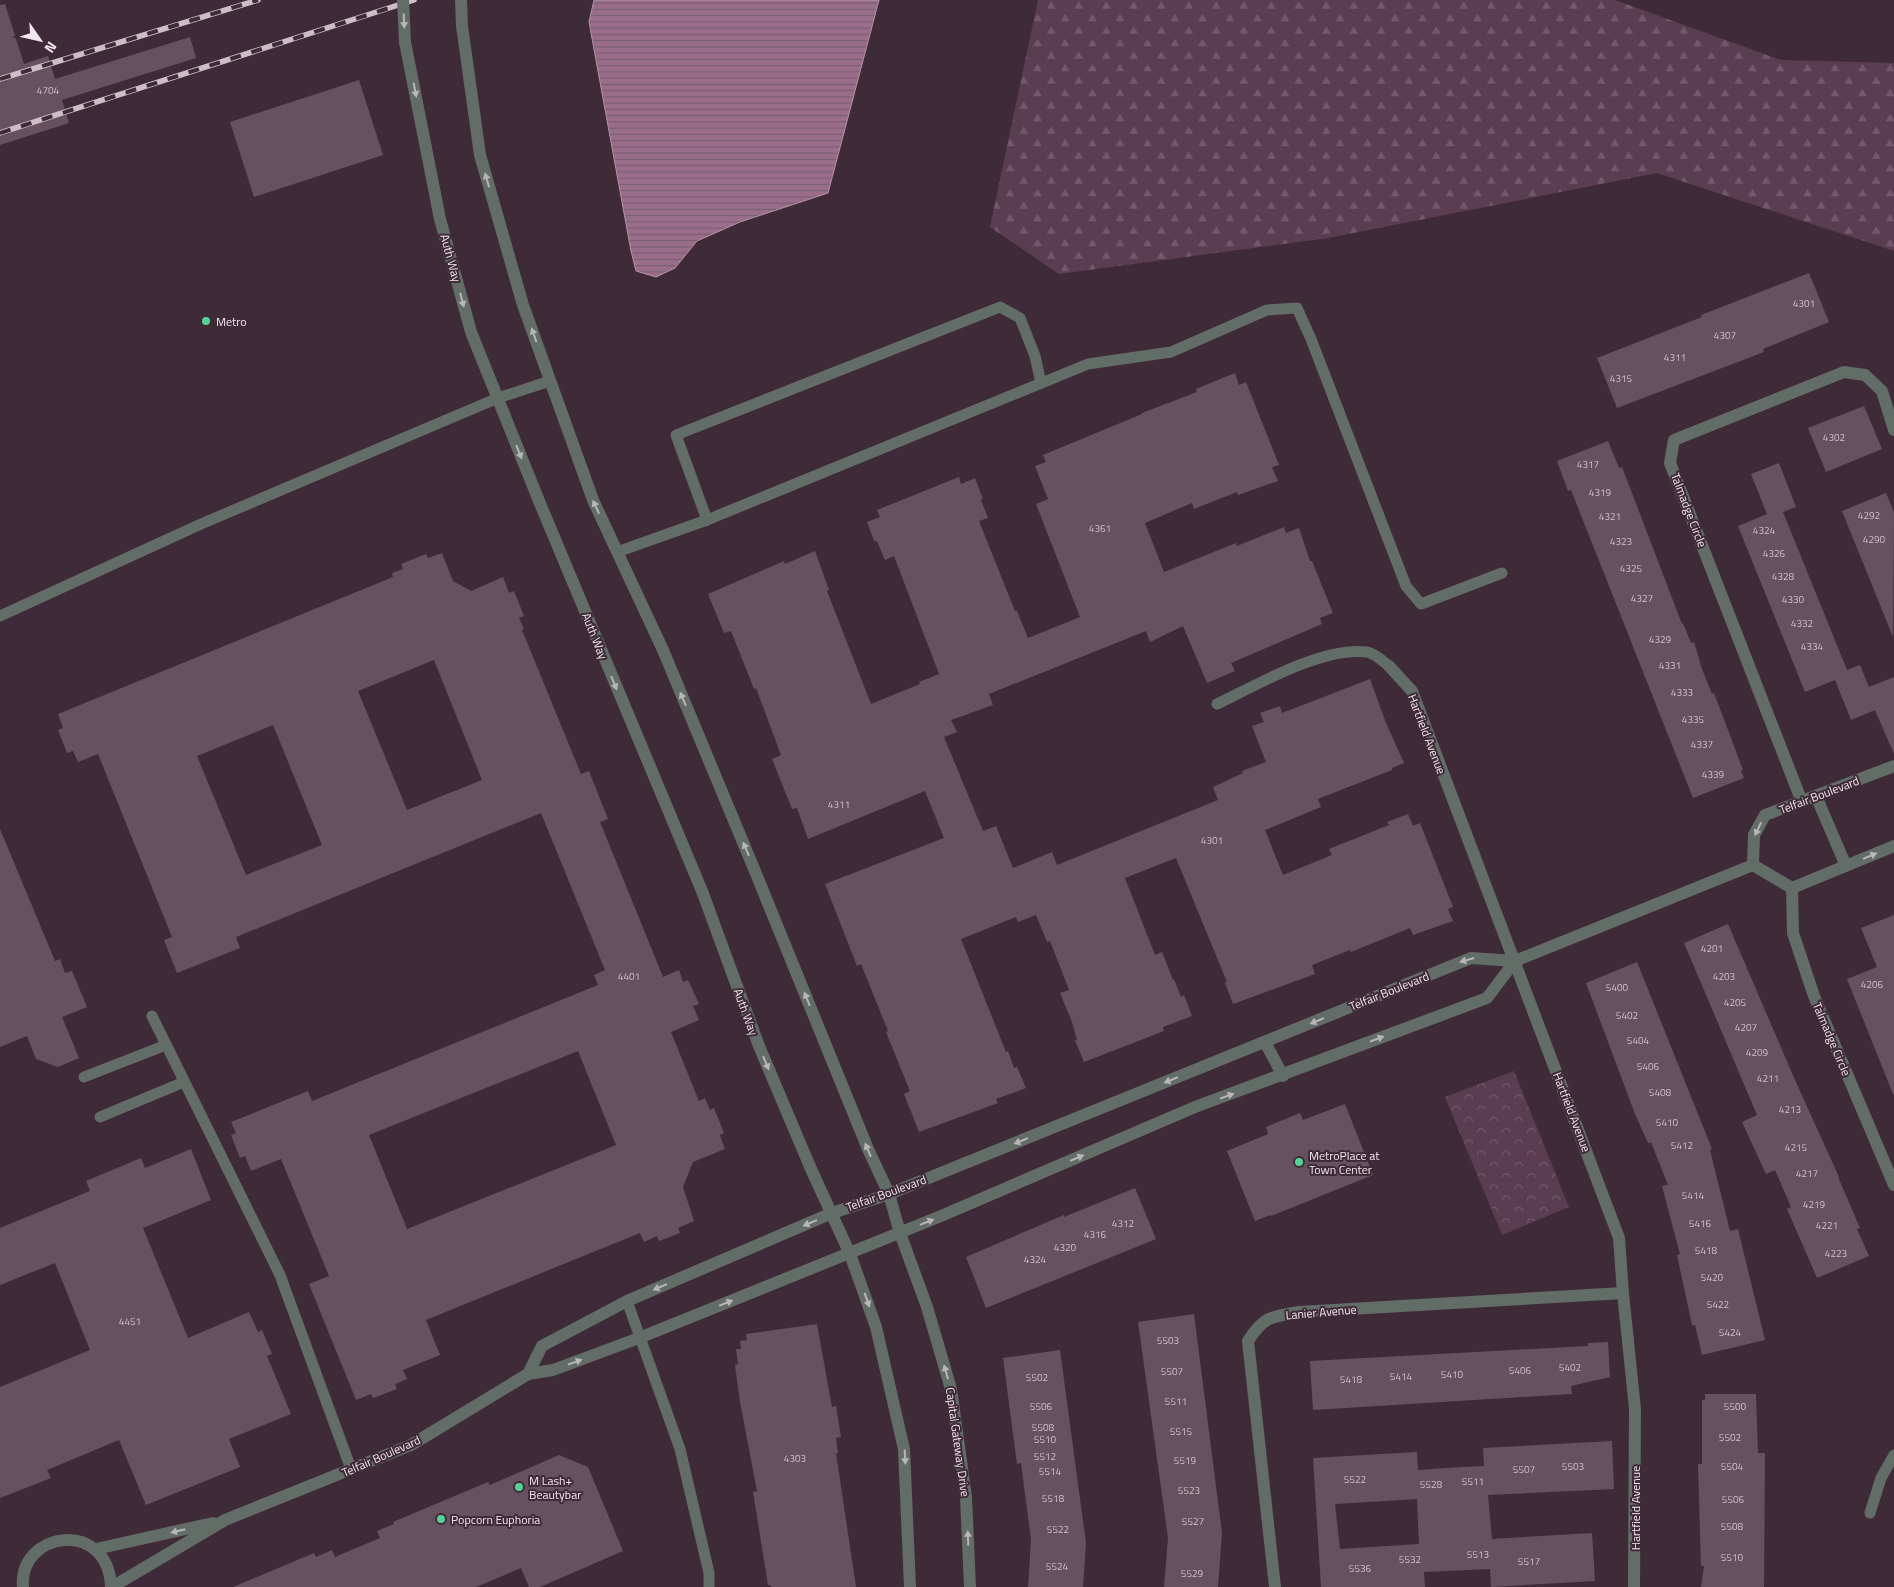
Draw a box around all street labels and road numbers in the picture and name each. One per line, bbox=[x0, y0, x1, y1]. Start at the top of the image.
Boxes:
street label: Auth Way bbox=[435, 232, 467, 284]
street label: Talmadge Circle bbox=[1666, 470, 1712, 550]
street label: Auth Way bbox=[577, 610, 613, 662]
street label: Hartfield Avenue bbox=[1403, 691, 1451, 777]
street label: Telfair Boulevard bbox=[1776, 771, 1862, 819]
street label: Telfair Boulevard bbox=[1346, 966, 1432, 1016]
street label: Auth Way bbox=[729, 986, 763, 1038]
street label: Talmadge Circle bbox=[1808, 999, 1856, 1079]
street label: Hartfield Avenue bbox=[1548, 1069, 1596, 1155]
street label: Telfair Boulevard bbox=[843, 1170, 929, 1216]
street label: Lanier Avenue bbox=[1285, 1299, 1357, 1325]
street label: Capital Gateway Drive bbox=[941, 1386, 975, 1498]
street label: Telfair Boulevard bbox=[339, 1430, 423, 1482]
street label: Hartfield Avenue bbox=[1626, 1466, 1645, 1550]

